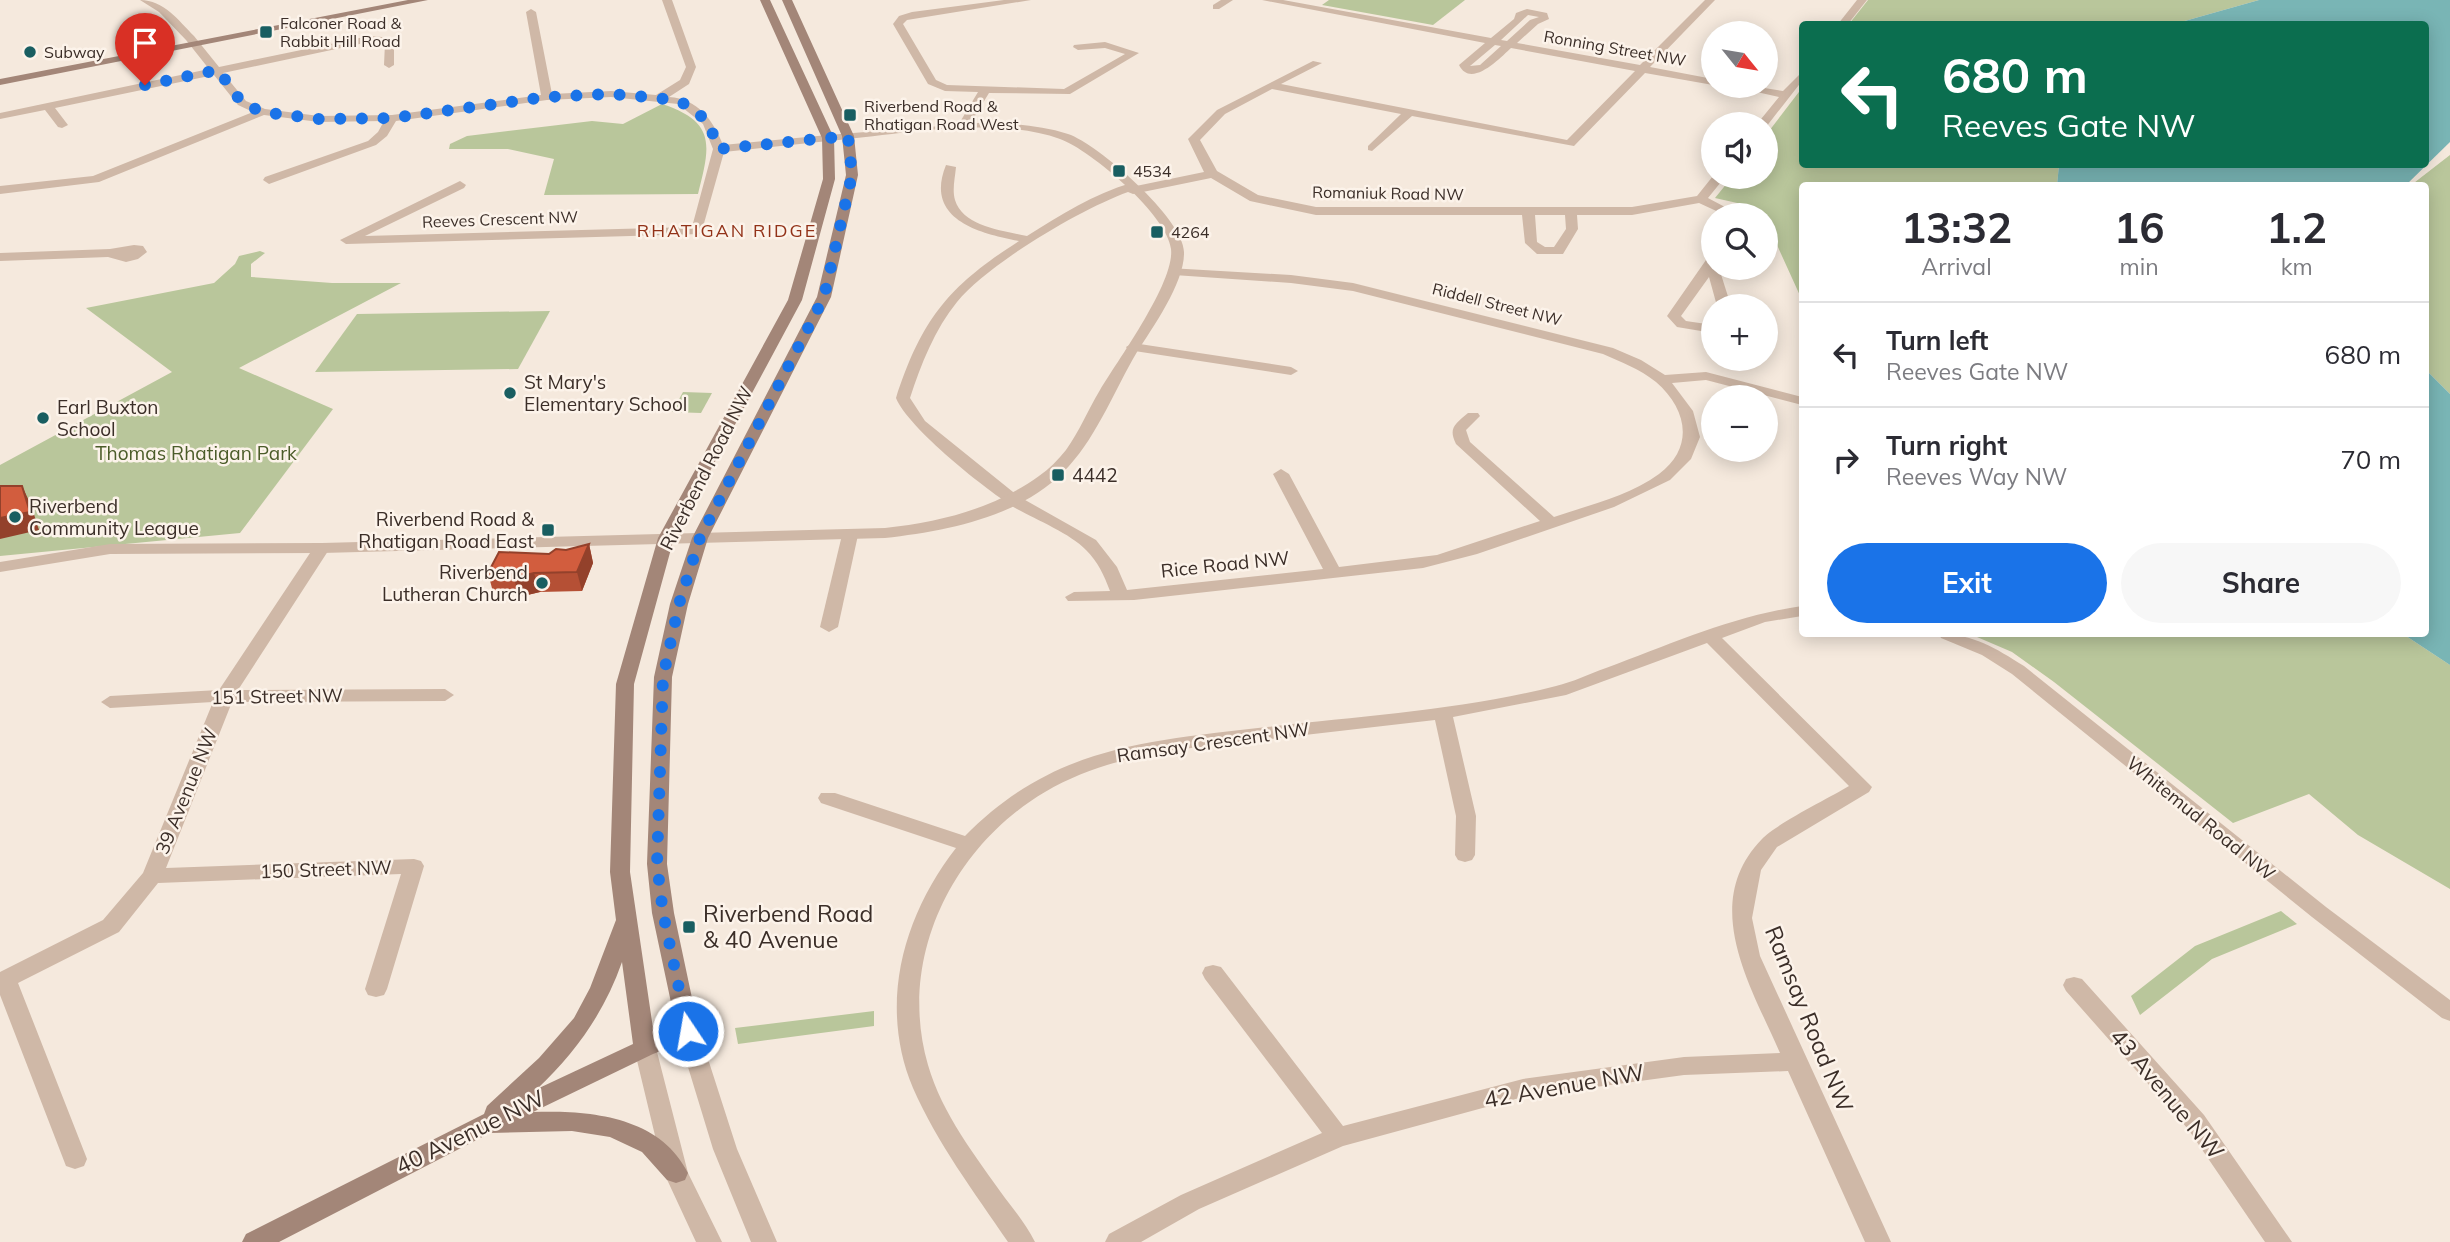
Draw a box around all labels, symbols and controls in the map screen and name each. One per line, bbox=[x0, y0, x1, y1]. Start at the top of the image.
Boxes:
pin bbox=[115, 13, 175, 85]
place label: Falconer Road & Rabbit Hill Road bbox=[280, 13, 401, 51]
north arrow bbox=[1701, 21, 1778, 98]
map controls bbox=[1701, 21, 1778, 462]
icon: arrive bbox=[126, 24, 164, 62]
marker: Falconer Road & Rabbit Hill Road bbox=[258, 24, 274, 40]
street label: Ronning Street NW bbox=[1542, 26, 1688, 70]
place label: Subway bbox=[44, 42, 105, 62]
marker: Subway bbox=[22, 44, 38, 60]
text: 680 m bbox=[1942, 44, 2088, 105]
icon: left bbox=[1827, 49, 1918, 140]
place label: Riverbend Road & Rhatigan Road West bbox=[864, 96, 1019, 134]
text: Reeves Gate NW bbox=[1942, 105, 2196, 145]
marker: Riverbend Road & Rhatigan Road West bbox=[842, 107, 858, 123]
button: sound bbox=[1701, 112, 1778, 189]
place label: 4534 bbox=[1133, 161, 1172, 181]
marker: 4534 bbox=[1111, 163, 1127, 179]
street label: Romaniuk Road NW bbox=[1312, 182, 1464, 204]
text: 13:32 bbox=[1901, 201, 2012, 254]
text: 16 bbox=[2114, 201, 2164, 254]
text: 1.2 bbox=[2266, 201, 2327, 254]
button: search bbox=[1701, 203, 1778, 280]
street label: Reeves Crescent NW bbox=[422, 206, 579, 232]
district label: RHATIGAN RIDGE bbox=[637, 219, 817, 242]
place label: 4264 bbox=[1171, 222, 1210, 242]
marker: 4264 bbox=[1149, 224, 1165, 240]
text: Arrival bbox=[1921, 252, 1992, 281]
text: min bbox=[2120, 252, 2159, 281]
text: km bbox=[2281, 252, 2313, 281]
street label: Riddell Street NW bbox=[1430, 278, 1564, 330]
button: + bbox=[1701, 294, 1778, 371]
text: Turn left bbox=[1886, 324, 1988, 357]
icon: left bbox=[1827, 336, 1865, 374]
text: 680 m bbox=[2325, 338, 2401, 371]
text: Reeves Gate NW bbox=[1886, 357, 2068, 386]
place label: St Mary's Elementary School bbox=[524, 370, 687, 416]
street label: Riverbend Road NW bbox=[654, 382, 758, 554]
marker: St Mary's Elementary School bbox=[502, 385, 518, 401]
button: − bbox=[1701, 385, 1778, 462]
place label: Earl Buxton School bbox=[57, 395, 158, 441]
marker: Earl Buxton School bbox=[35, 410, 51, 426]
text: Turn right bbox=[1886, 429, 2007, 462]
park label: Thomas Rhatigan Park bbox=[95, 441, 297, 465]
icon: right bbox=[1827, 441, 1865, 479]
text: 70 m bbox=[2340, 443, 2401, 476]
text: Reeves Way NW bbox=[1886, 462, 2067, 491]
place label: 4442 bbox=[1072, 463, 1118, 487]
marker: 4442 bbox=[1050, 467, 1066, 483]
place label: Riverbend Community League bbox=[29, 494, 199, 540]
place label: Riverbend Road & Rhatigan Road East bbox=[358, 507, 535, 553]
marker: Riverbend Community League bbox=[7, 509, 23, 525]
marker: Riverbend Road & Rhatigan Road East bbox=[540, 522, 556, 538]
button: Exit bbox=[1827, 543, 2107, 623]
button: Share bbox=[2121, 543, 2401, 623]
street label: Rice Road NW bbox=[1160, 545, 1290, 583]
place label: Riverbend Lutheran Church bbox=[382, 560, 528, 606]
marker: Riverbend Lutheran Church bbox=[534, 575, 550, 591]
street label: 151 Street NW bbox=[211, 683, 343, 709]
street label: Ramsay Crescent NW bbox=[1115, 717, 1311, 767]
street label: 39 Avenue NW bbox=[150, 724, 222, 858]
street label: Whitemud Road NW bbox=[2122, 751, 2280, 885]
street label: 150 Street NW bbox=[260, 855, 392, 883]
place label: Riverbend Road & 40 Avenue bbox=[703, 899, 873, 954]
marker: Riverbend Road & 40 Avenue bbox=[681, 919, 697, 935]
street label: Ramsay Road NW bbox=[1759, 921, 1860, 1116]
position arrow bbox=[651, 994, 725, 1068]
street label: 43 Avenue NW bbox=[2104, 1022, 2231, 1165]
street label: 42 Avenue NW bbox=[1481, 1057, 1646, 1114]
street label: 40 Avenue NW bbox=[390, 1083, 549, 1180]

